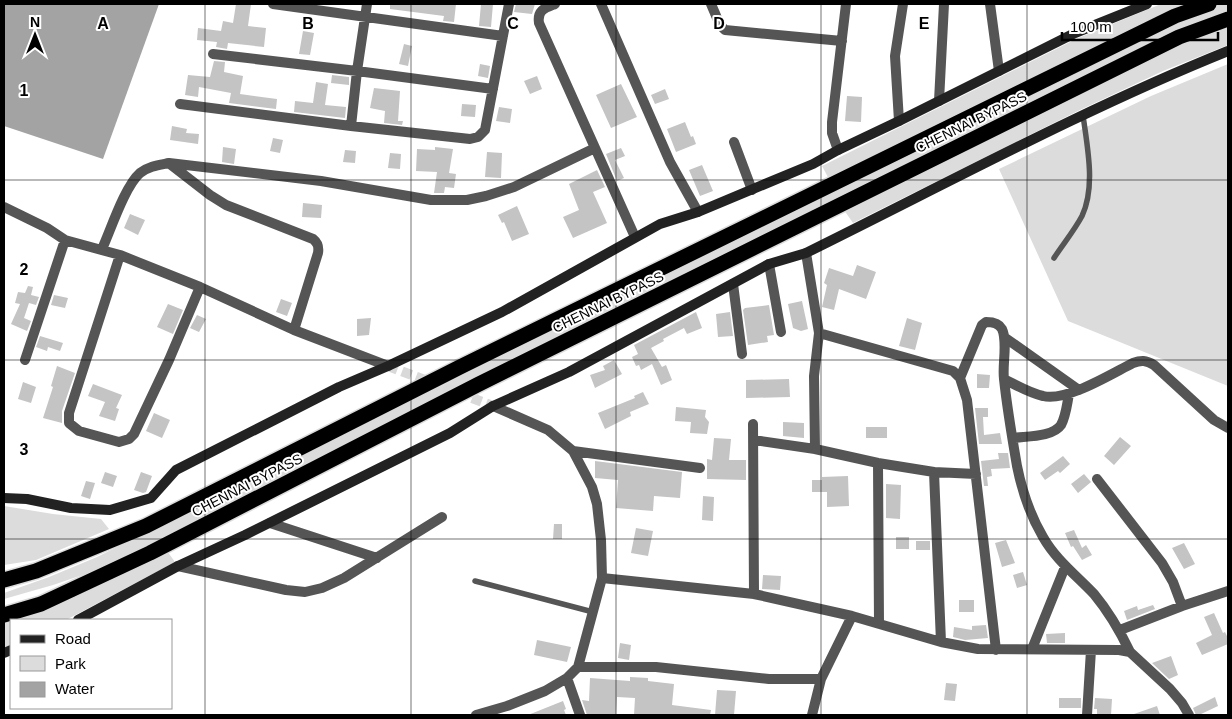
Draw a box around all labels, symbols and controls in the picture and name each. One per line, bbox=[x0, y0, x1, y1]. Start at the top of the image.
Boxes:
north arrow bbox=[10, 10, 60, 60]
scale bar bbox=[1062, 10, 1218, 42]
text: N bbox=[30, 14, 40, 30]
text: A bbox=[97, 15, 109, 32]
text: B bbox=[302, 15, 314, 32]
text: C bbox=[507, 15, 519, 32]
text: D bbox=[713, 15, 725, 32]
text: E bbox=[919, 15, 930, 32]
text: 100 m bbox=[1070, 18, 1112, 35]
text: 1 bbox=[20, 82, 29, 99]
street label: CHENNAI BYPASS bbox=[913, 88, 1029, 156]
text: 2 bbox=[20, 261, 29, 278]
street label: CHENNAI BYPASS bbox=[550, 268, 666, 336]
text: 3 bbox=[20, 441, 29, 458]
street label: CHENNAI BYPASS bbox=[189, 450, 305, 520]
legend bbox=[10, 619, 172, 709]
text: Road bbox=[55, 630, 91, 647]
text: Park bbox=[55, 655, 86, 672]
text: Water bbox=[55, 680, 94, 697]

